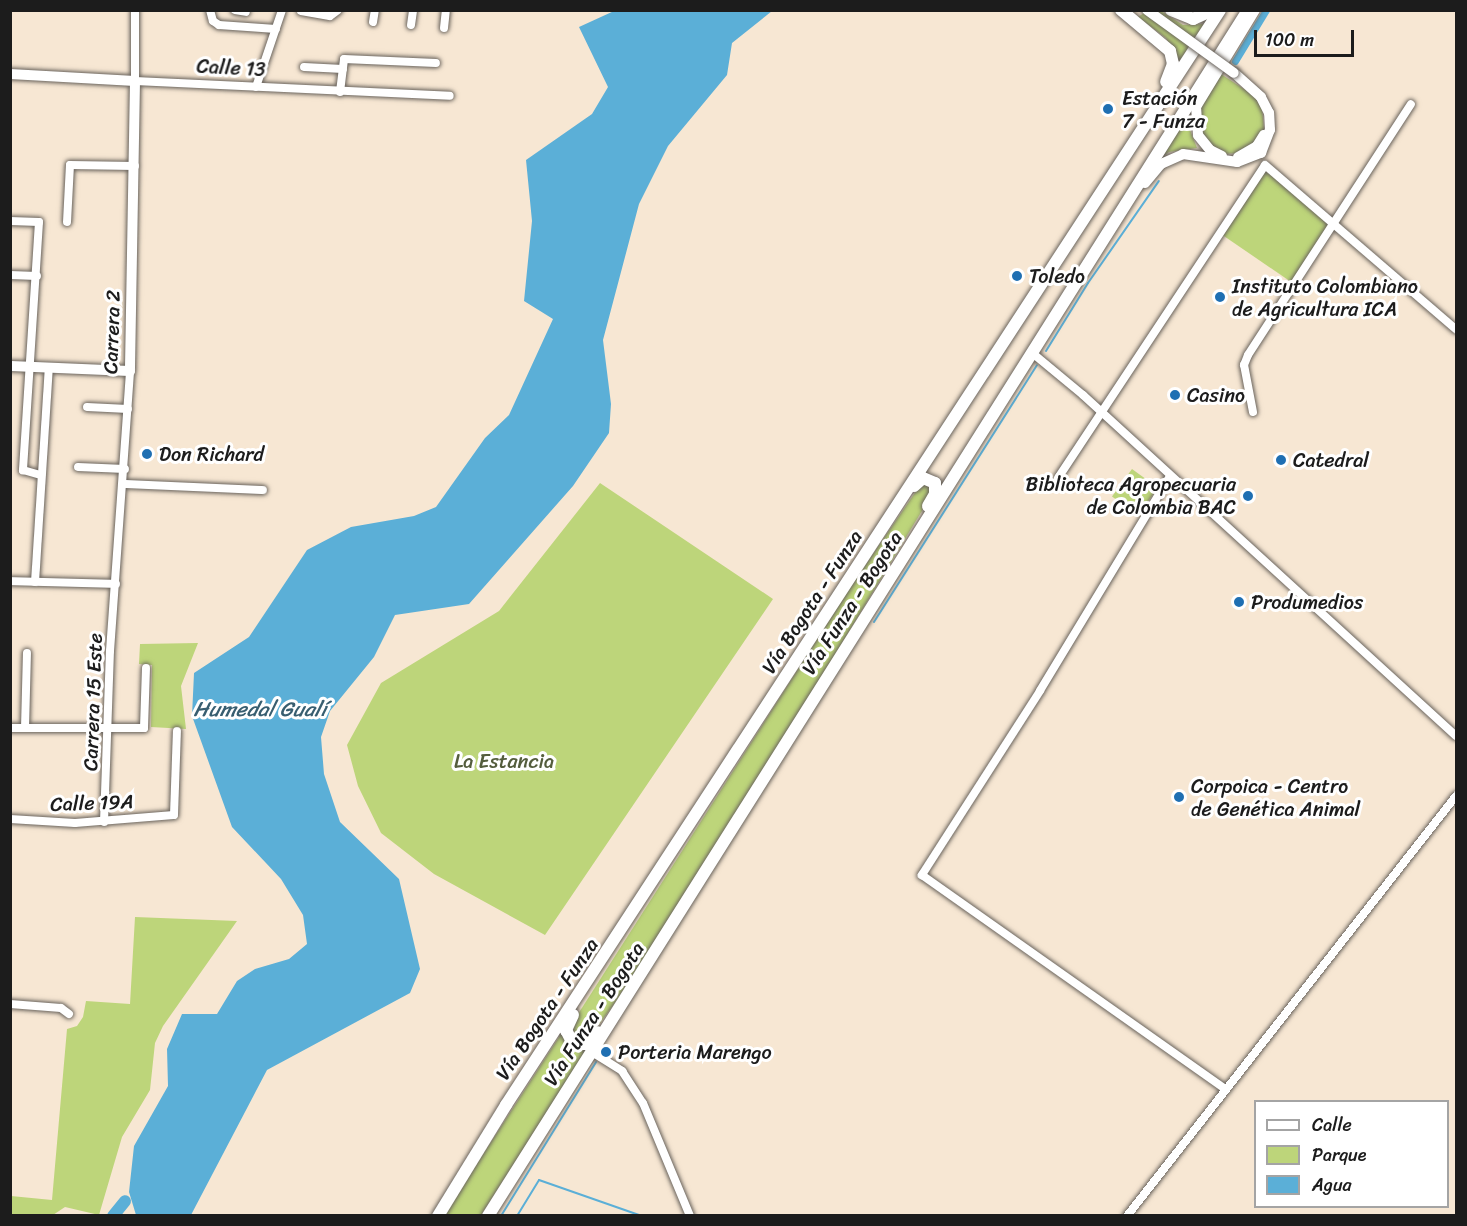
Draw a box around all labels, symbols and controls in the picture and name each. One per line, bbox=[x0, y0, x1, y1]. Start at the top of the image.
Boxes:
scale bar bbox=[1257, 18, 1358, 56]
text: 100 m bbox=[1265, 24, 1314, 56]
street label: Calle 13 bbox=[196, 54, 266, 82]
place label: Estación 7 - Funza bbox=[1122, 86, 1205, 133]
marker: Estación 7 - Funza bbox=[1099, 100, 1117, 118]
place label: Toledo bbox=[1029, 264, 1085, 288]
marker: Toledo bbox=[1010, 269, 1024, 283]
place label: Instituto Colombiano de Agricultura ICA bbox=[1232, 274, 1418, 321]
street label: Carrera 2 bbox=[99, 290, 125, 374]
marker: Instituto Colombiano de Agricultura ICA bbox=[1213, 290, 1227, 304]
place label: Casino bbox=[1187, 383, 1245, 407]
marker: Casino bbox=[1168, 388, 1182, 402]
place label: Don Richard bbox=[159, 442, 264, 466]
marker: Don Richard bbox=[140, 447, 154, 461]
place label: Catedral bbox=[1293, 448, 1369, 472]
marker: Catedral bbox=[1274, 453, 1288, 467]
place label: Biblioteca Agropecuaria de Colombia BAC bbox=[1025, 472, 1236, 519]
marker: Biblioteca Agropecuaria de Colombia BAC bbox=[1241, 489, 1255, 503]
street label: Vía Bogota - Funza bbox=[757, 526, 867, 678]
street label: Vía Funza - Bogota bbox=[797, 527, 907, 679]
place label: Produmedios bbox=[1251, 590, 1363, 614]
marker: Produmedios bbox=[1232, 595, 1246, 609]
street label: Carrera 15 Este bbox=[79, 633, 107, 771]
water label: Humedal Gualí bbox=[194, 696, 326, 722]
park label: La Estancia bbox=[454, 749, 554, 773]
place label: Corpoica - Centro de Genética Animal bbox=[1191, 774, 1361, 821]
street label: Calle 19A bbox=[50, 790, 134, 816]
marker: Corpoica - Centro de Genética Animal bbox=[1172, 790, 1186, 804]
street label: Vía Bogota - Funza bbox=[491, 933, 603, 1085]
street label: Vía Funza - Bogota bbox=[539, 938, 649, 1090]
place label: Porteria Marengo bbox=[618, 1040, 772, 1064]
marker: Porteria Marengo bbox=[599, 1045, 613, 1059]
legend bbox=[1254, 1100, 1449, 1208]
text: Calle bbox=[1312, 1109, 1352, 1141]
text: Parque bbox=[1312, 1139, 1366, 1171]
text: Agua bbox=[1312, 1169, 1352, 1201]

